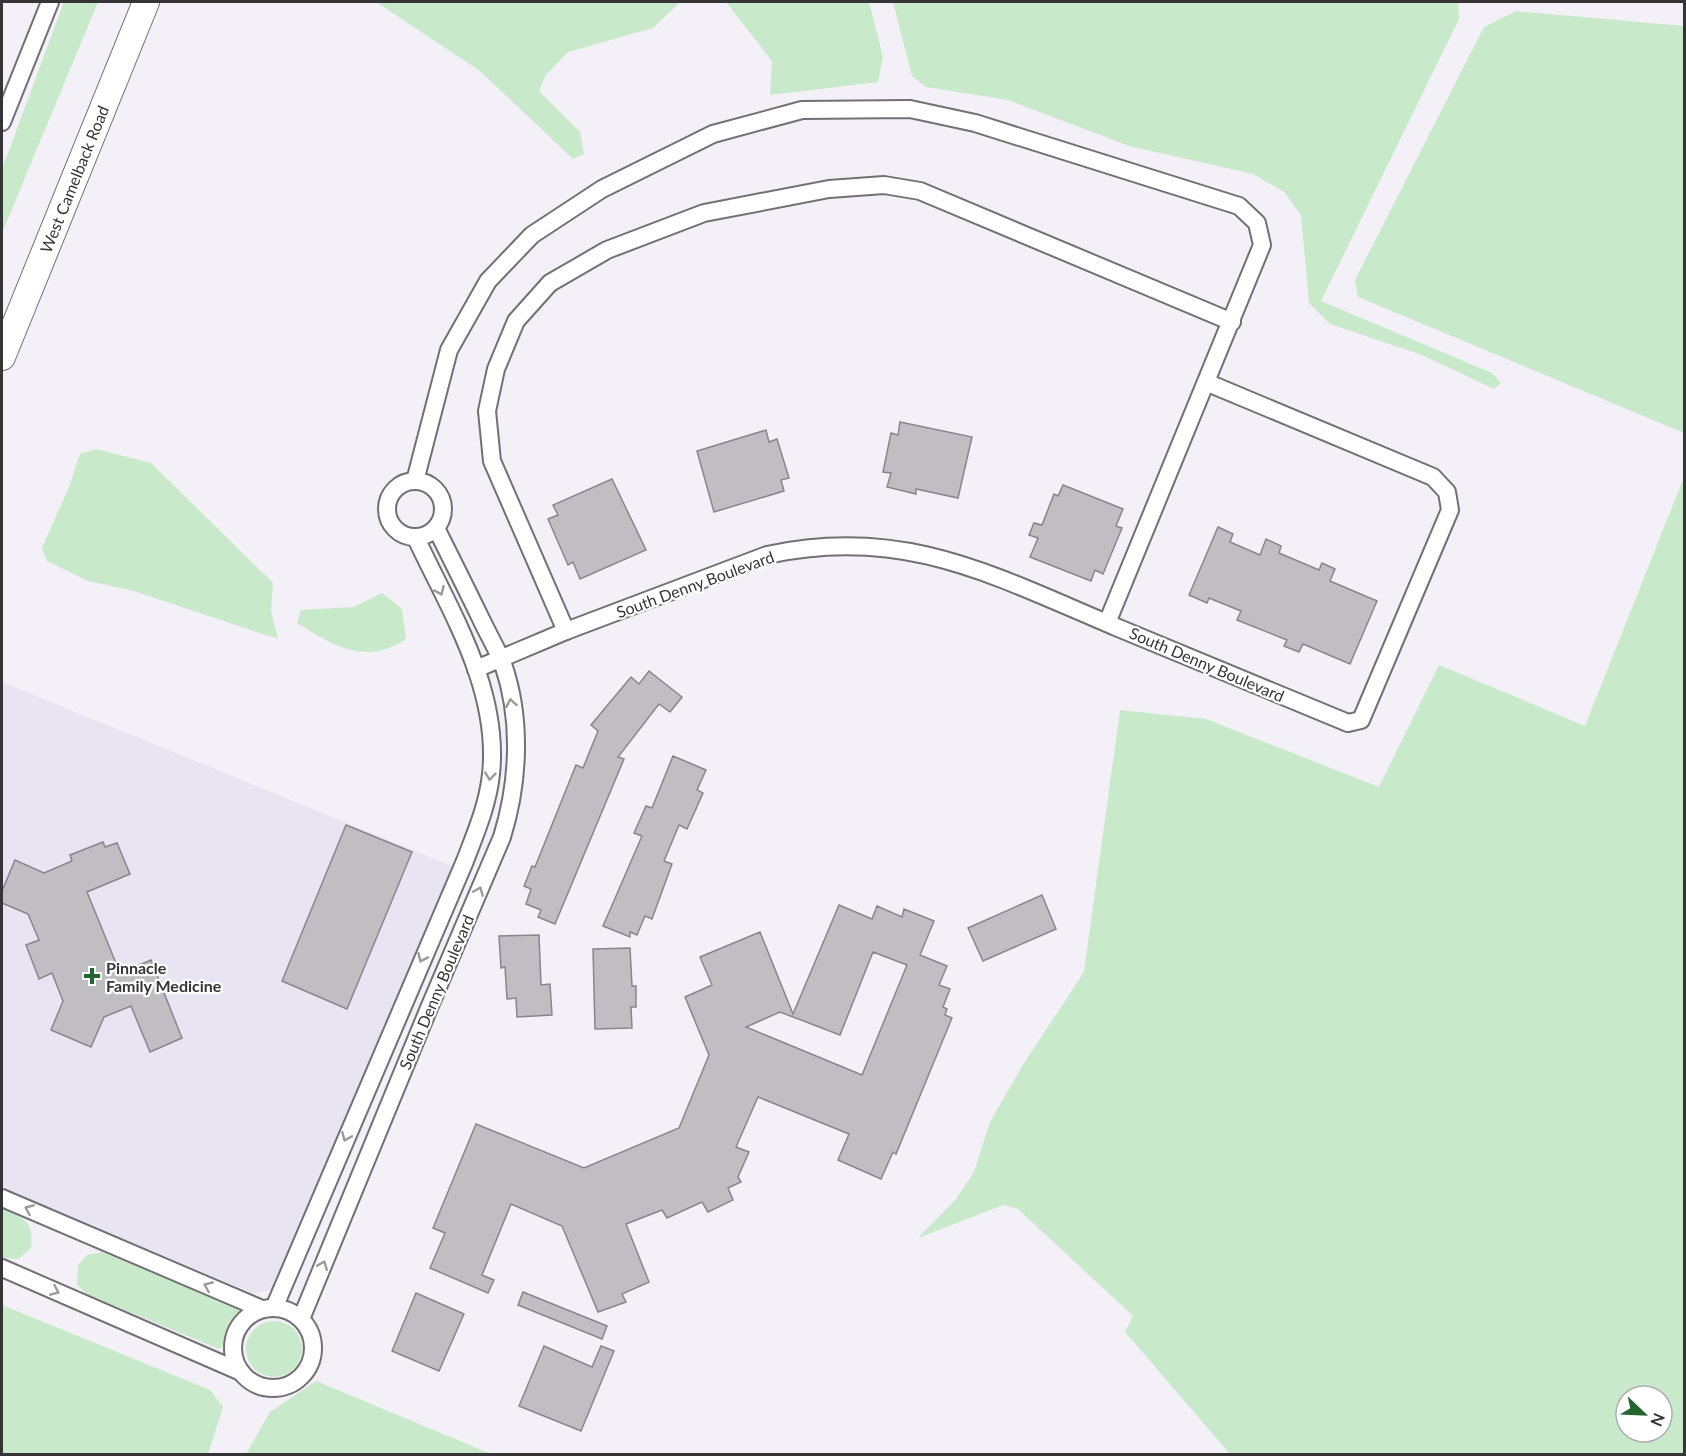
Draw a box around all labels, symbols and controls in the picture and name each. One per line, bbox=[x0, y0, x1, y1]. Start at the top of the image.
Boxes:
street label: West Camelback Road bbox=[36, 103, 112, 255]
street label: South Denny Boulevard bbox=[614, 547, 776, 621]
one-way arrow bbox=[433, 584, 445, 595]
street label: South Denny Boulevard bbox=[1127, 623, 1287, 705]
one-way arrow bbox=[506, 698, 518, 707]
one-way arrow bbox=[484, 771, 497, 781]
one-way arrow bbox=[472, 886, 484, 897]
street label: South Denny Boulevard bbox=[395, 912, 477, 1072]
one-way arrow bbox=[418, 951, 430, 962]
place label: Pinnacle Family Medicine bbox=[106, 958, 222, 995]
marker: Pinnacle Family Medicine bbox=[83, 967, 101, 985]
one-way arrow bbox=[341, 1131, 353, 1142]
one-way arrow bbox=[24, 1204, 35, 1216]
one-way arrow bbox=[316, 1260, 328, 1271]
one-way arrow bbox=[204, 1282, 215, 1294]
one-way arrow bbox=[49, 1283, 60, 1295]
north arrow bbox=[1614, 1384, 1674, 1444]
text: N bbox=[1647, 1411, 1669, 1429]

